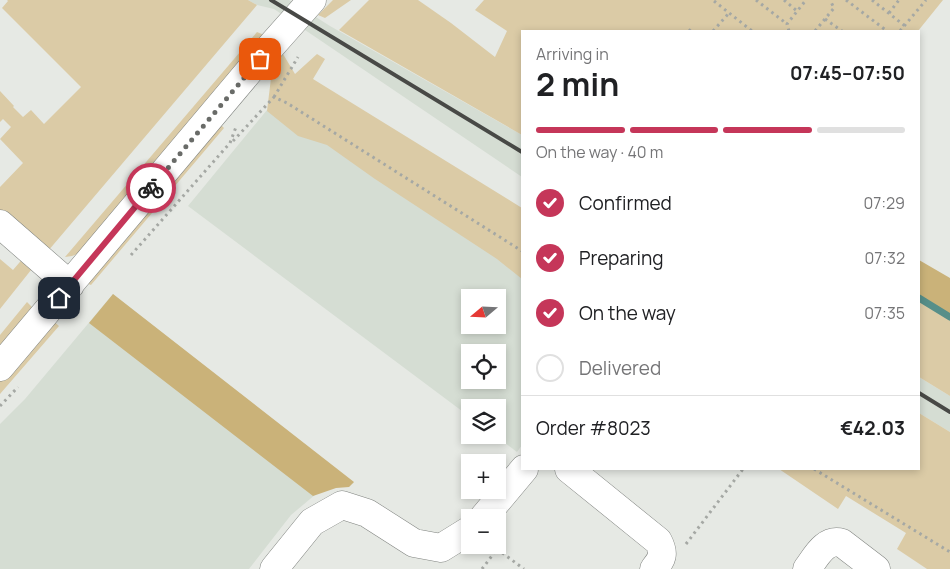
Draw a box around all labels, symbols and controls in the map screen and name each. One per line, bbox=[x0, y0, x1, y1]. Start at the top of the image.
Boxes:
pin bbox=[239, 38, 281, 80]
text: Arriving in bbox=[536, 43, 609, 65]
icon: bag bbox=[246, 45, 274, 73]
text: 07:45–07:50 bbox=[790, 60, 905, 86]
text: 2 min bbox=[536, 62, 619, 106]
text: On the way · 40 m bbox=[536, 141, 663, 163]
courier bbox=[126, 163, 176, 213]
icon: bike bbox=[137, 174, 165, 202]
icon: check bbox=[536, 189, 564, 217]
text: Confirmed bbox=[579, 190, 672, 216]
text: 07:29 bbox=[863, 192, 905, 214]
icon: check bbox=[536, 244, 564, 272]
text: Preparing bbox=[579, 245, 664, 271]
text: 07:32 bbox=[864, 247, 905, 269]
pin bbox=[38, 277, 80, 319]
icon: home bbox=[45, 284, 73, 312]
north arrow bbox=[461, 289, 506, 334]
map controls bbox=[461, 289, 506, 554]
icon: check bbox=[536, 299, 564, 327]
text: On the way bbox=[579, 300, 676, 326]
text: 07:35 bbox=[864, 302, 905, 324]
button: locate bbox=[461, 344, 506, 389]
text: Delivered bbox=[579, 355, 661, 381]
button: layers bbox=[461, 399, 506, 444]
text: Order #8023 bbox=[536, 415, 651, 441]
text: €42.03 bbox=[840, 415, 905, 441]
button: + bbox=[461, 454, 506, 499]
button: − bbox=[461, 509, 506, 554]

